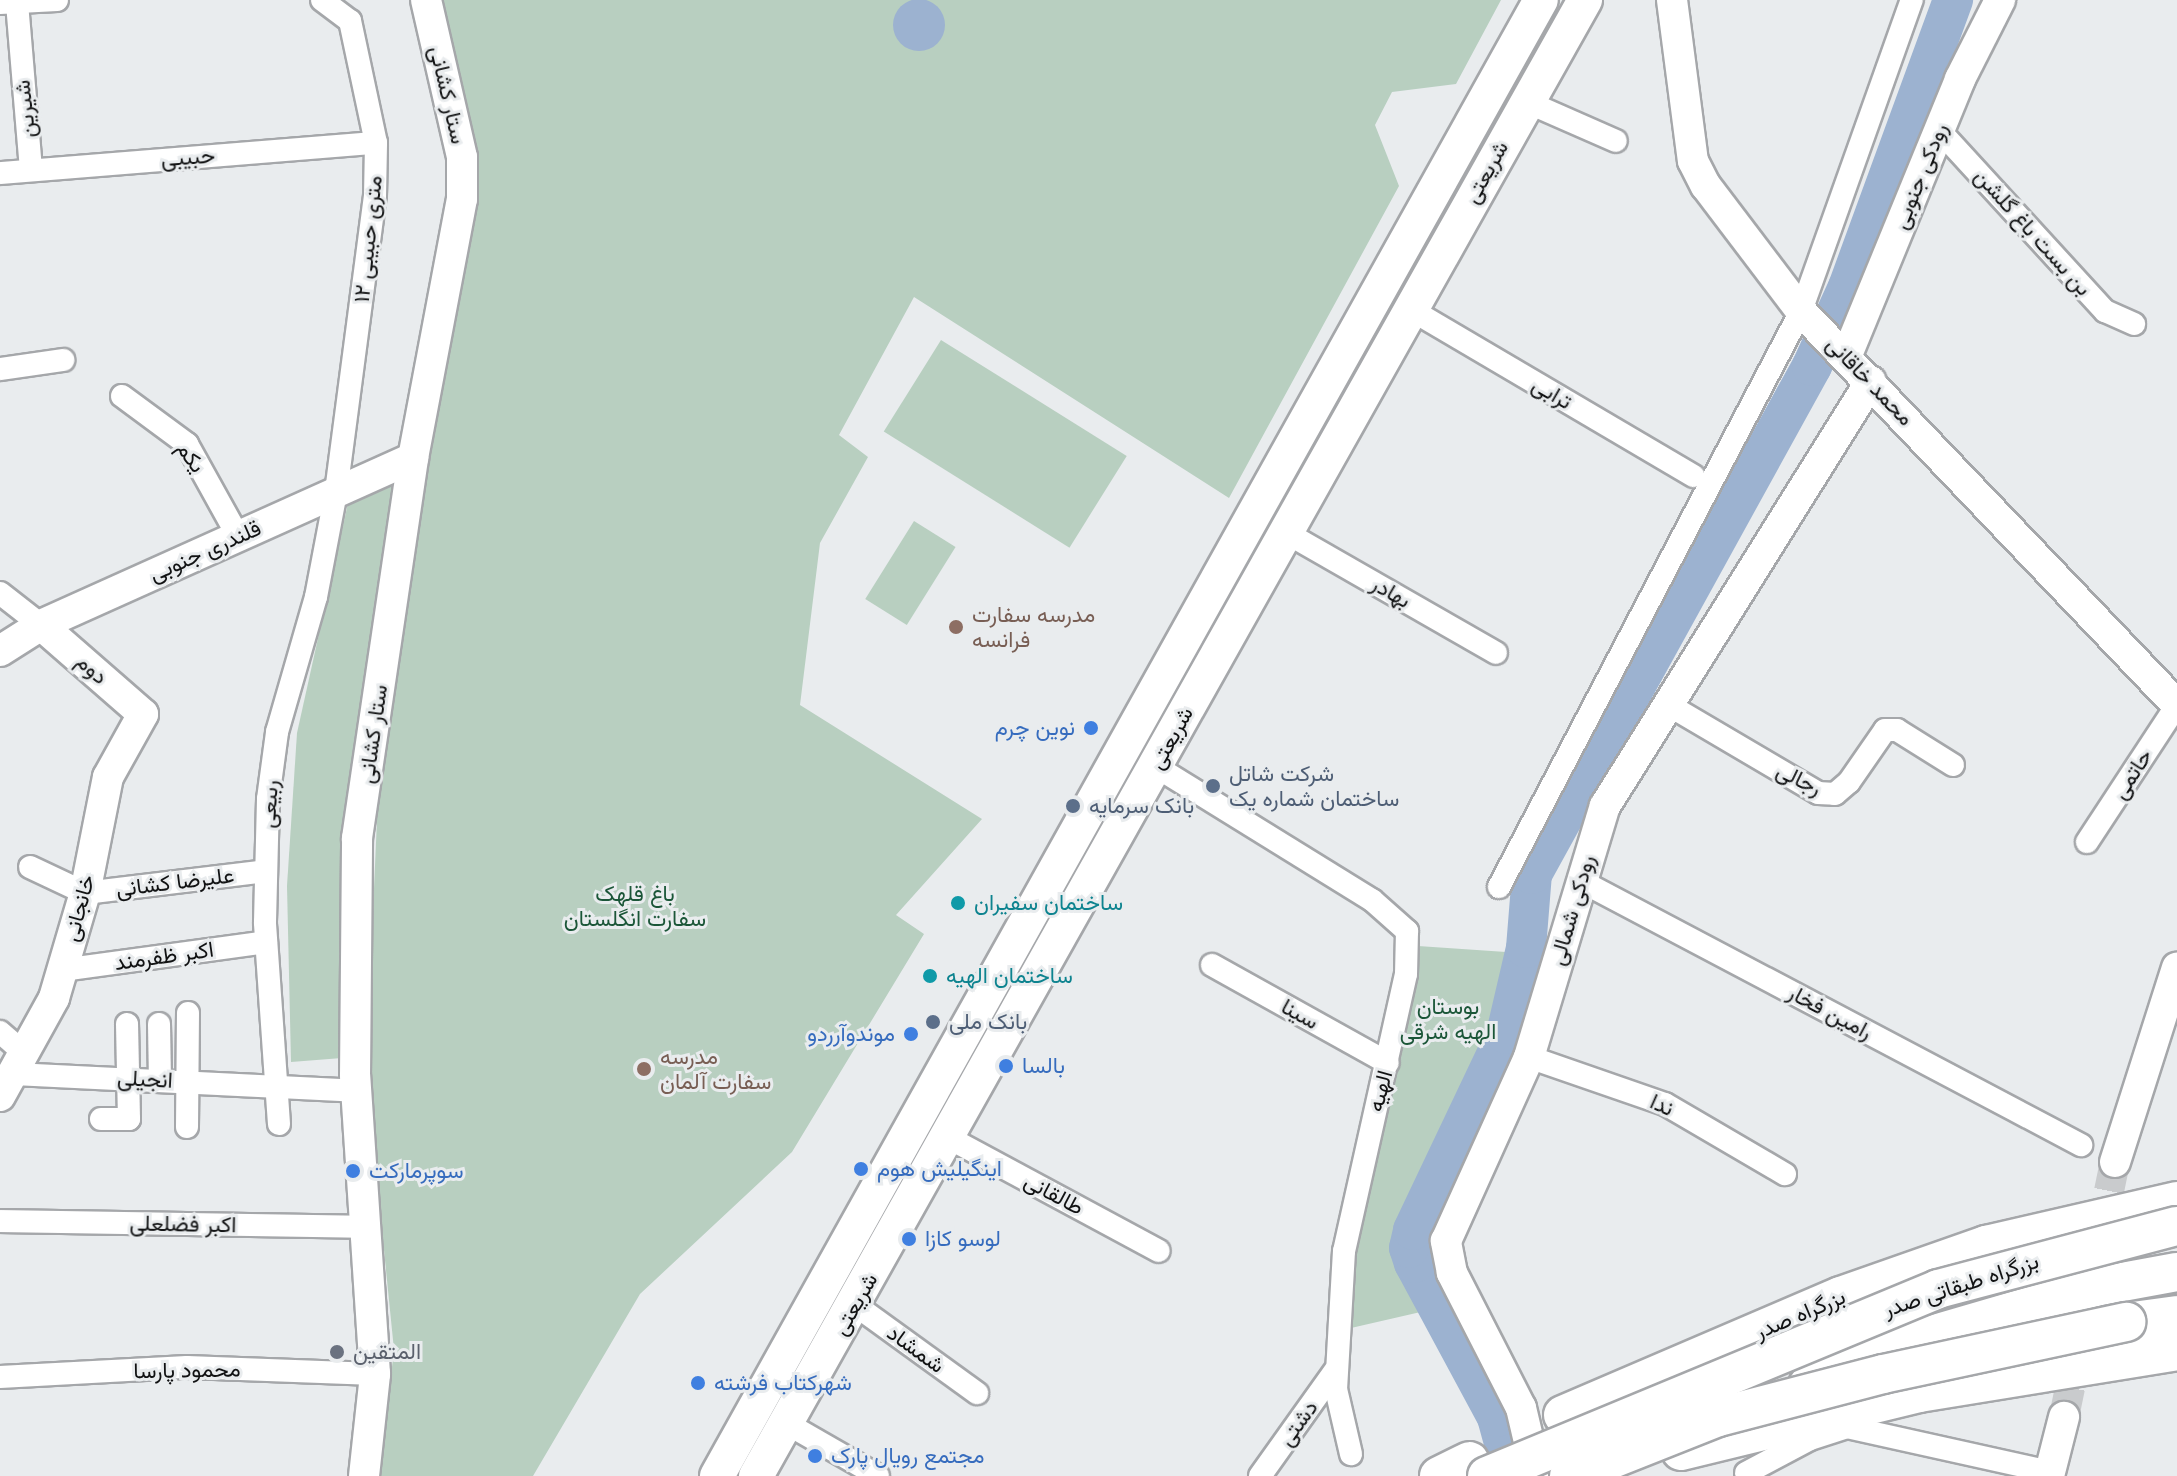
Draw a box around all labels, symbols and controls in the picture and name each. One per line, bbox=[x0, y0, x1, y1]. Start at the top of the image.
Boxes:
street label: ستار کشانی bbox=[424, 43, 472, 147]
street label: شیرین bbox=[9, 79, 41, 139]
street label: رودکی جنوبی bbox=[1887, 119, 1953, 233]
street label: شریعتی bbox=[1458, 136, 1514, 208]
street label: حبیبی bbox=[160, 142, 216, 172]
street label: بن بست باغ گلشن bbox=[1969, 163, 2097, 301]
street label: ۱۲ متری حبیبی bbox=[348, 174, 388, 304]
street label: محمد خاقانی bbox=[1821, 331, 1919, 431]
street label: ترابی bbox=[1527, 371, 1577, 415]
street label: یکم bbox=[171, 436, 211, 478]
street label: قلندری جنوبی bbox=[145, 515, 265, 587]
street label: بهادر bbox=[1367, 570, 1415, 614]
place label: مدرسه سفارت فرانسه bbox=[972, 601, 1095, 652]
marker: مدرسه سفارت فرانسه bbox=[947, 618, 965, 636]
street label: دوم bbox=[71, 648, 113, 690]
street label: ستار کشانی bbox=[353, 683, 393, 785]
street label: شریعتی bbox=[1143, 702, 1199, 774]
place label: نوین چرم bbox=[995, 715, 1075, 741]
marker: نوین چرم bbox=[1082, 719, 1100, 737]
street label: حاتمی bbox=[2106, 744, 2158, 804]
street label: رجالی bbox=[1772, 757, 1826, 801]
place label: شرکت شاتل ساختمان شماره یک bbox=[1229, 760, 1399, 812]
marker: شرکت شاتل ساختمان شماره یک bbox=[1204, 777, 1222, 795]
street label: ربیعی bbox=[254, 779, 284, 829]
place label: بانک سرمایه bbox=[1089, 793, 1194, 819]
marker: بانک سرمایه bbox=[1064, 797, 1082, 815]
street label: رودکی شمالی bbox=[1544, 852, 1600, 968]
street label: علیرضا کشانی bbox=[114, 862, 236, 902]
street label: خانجانی bbox=[57, 872, 101, 944]
park label: باغ قلهک سفارت انگلستان bbox=[564, 880, 706, 932]
place label: ساختمان سفیران bbox=[974, 890, 1123, 916]
marker: ساختمان سفیران bbox=[949, 894, 967, 912]
street label: اکبر ظفرمند bbox=[113, 936, 215, 976]
place label: ساختمان الهیه bbox=[946, 963, 1073, 989]
marker: ساختمان الهیه bbox=[921, 967, 939, 985]
street label: رامین فخار bbox=[1783, 979, 1877, 1045]
street label: سینا bbox=[1277, 993, 1323, 1035]
park label: بوستان الهیه شرقی bbox=[1400, 993, 1496, 1044]
place label: بانک ملی bbox=[949, 1009, 1027, 1035]
marker: بانک ملی bbox=[924, 1013, 942, 1031]
place label: موندوآرردو bbox=[807, 1021, 895, 1047]
marker: موندوآرردو bbox=[902, 1025, 920, 1043]
place label: مدرسه سفارت آلمان bbox=[660, 1043, 771, 1094]
place label: بالسا bbox=[1022, 1053, 1065, 1079]
marker: بالسا bbox=[997, 1057, 1015, 1075]
marker: مدرسه سفارت آلمان bbox=[635, 1060, 653, 1078]
street label: انجیلی bbox=[117, 1064, 173, 1094]
street label: الهیه bbox=[1362, 1067, 1398, 1115]
street label: ندا bbox=[1646, 1088, 1678, 1122]
place label: اینگیلیش هوم bbox=[877, 1156, 1002, 1182]
place label: سوپرمارکت bbox=[369, 1158, 464, 1184]
marker: اینگیلیش هوم bbox=[852, 1160, 870, 1178]
marker: سوپرمارکت bbox=[344, 1162, 362, 1180]
street label: طالقانی bbox=[1020, 1167, 1088, 1221]
street label: اکبر فضلعلی bbox=[129, 1210, 237, 1238]
place label: لوسو کازا bbox=[925, 1226, 1001, 1252]
marker: لوسو کازا bbox=[900, 1230, 918, 1248]
street label: بزرگراه طبقاتی صدر bbox=[1880, 1247, 2042, 1323]
street label: شریعتی bbox=[827, 1268, 883, 1340]
street label: بزرگراه صدر bbox=[1751, 1283, 1849, 1345]
street label: شمشاد bbox=[882, 1319, 950, 1379]
place label: المتقین bbox=[353, 1339, 421, 1365]
marker: المتقین bbox=[328, 1343, 346, 1361]
street label: محمود پارسا bbox=[133, 1356, 241, 1384]
place label: شهرکتاب فرشته bbox=[714, 1370, 852, 1396]
marker: شهرکتاب فرشته bbox=[689, 1374, 707, 1392]
street label: دشتی bbox=[1273, 1395, 1323, 1451]
place label: مجتمع رویال پارک bbox=[831, 1443, 984, 1469]
marker: مجتمع رویال پارک bbox=[806, 1447, 824, 1465]

